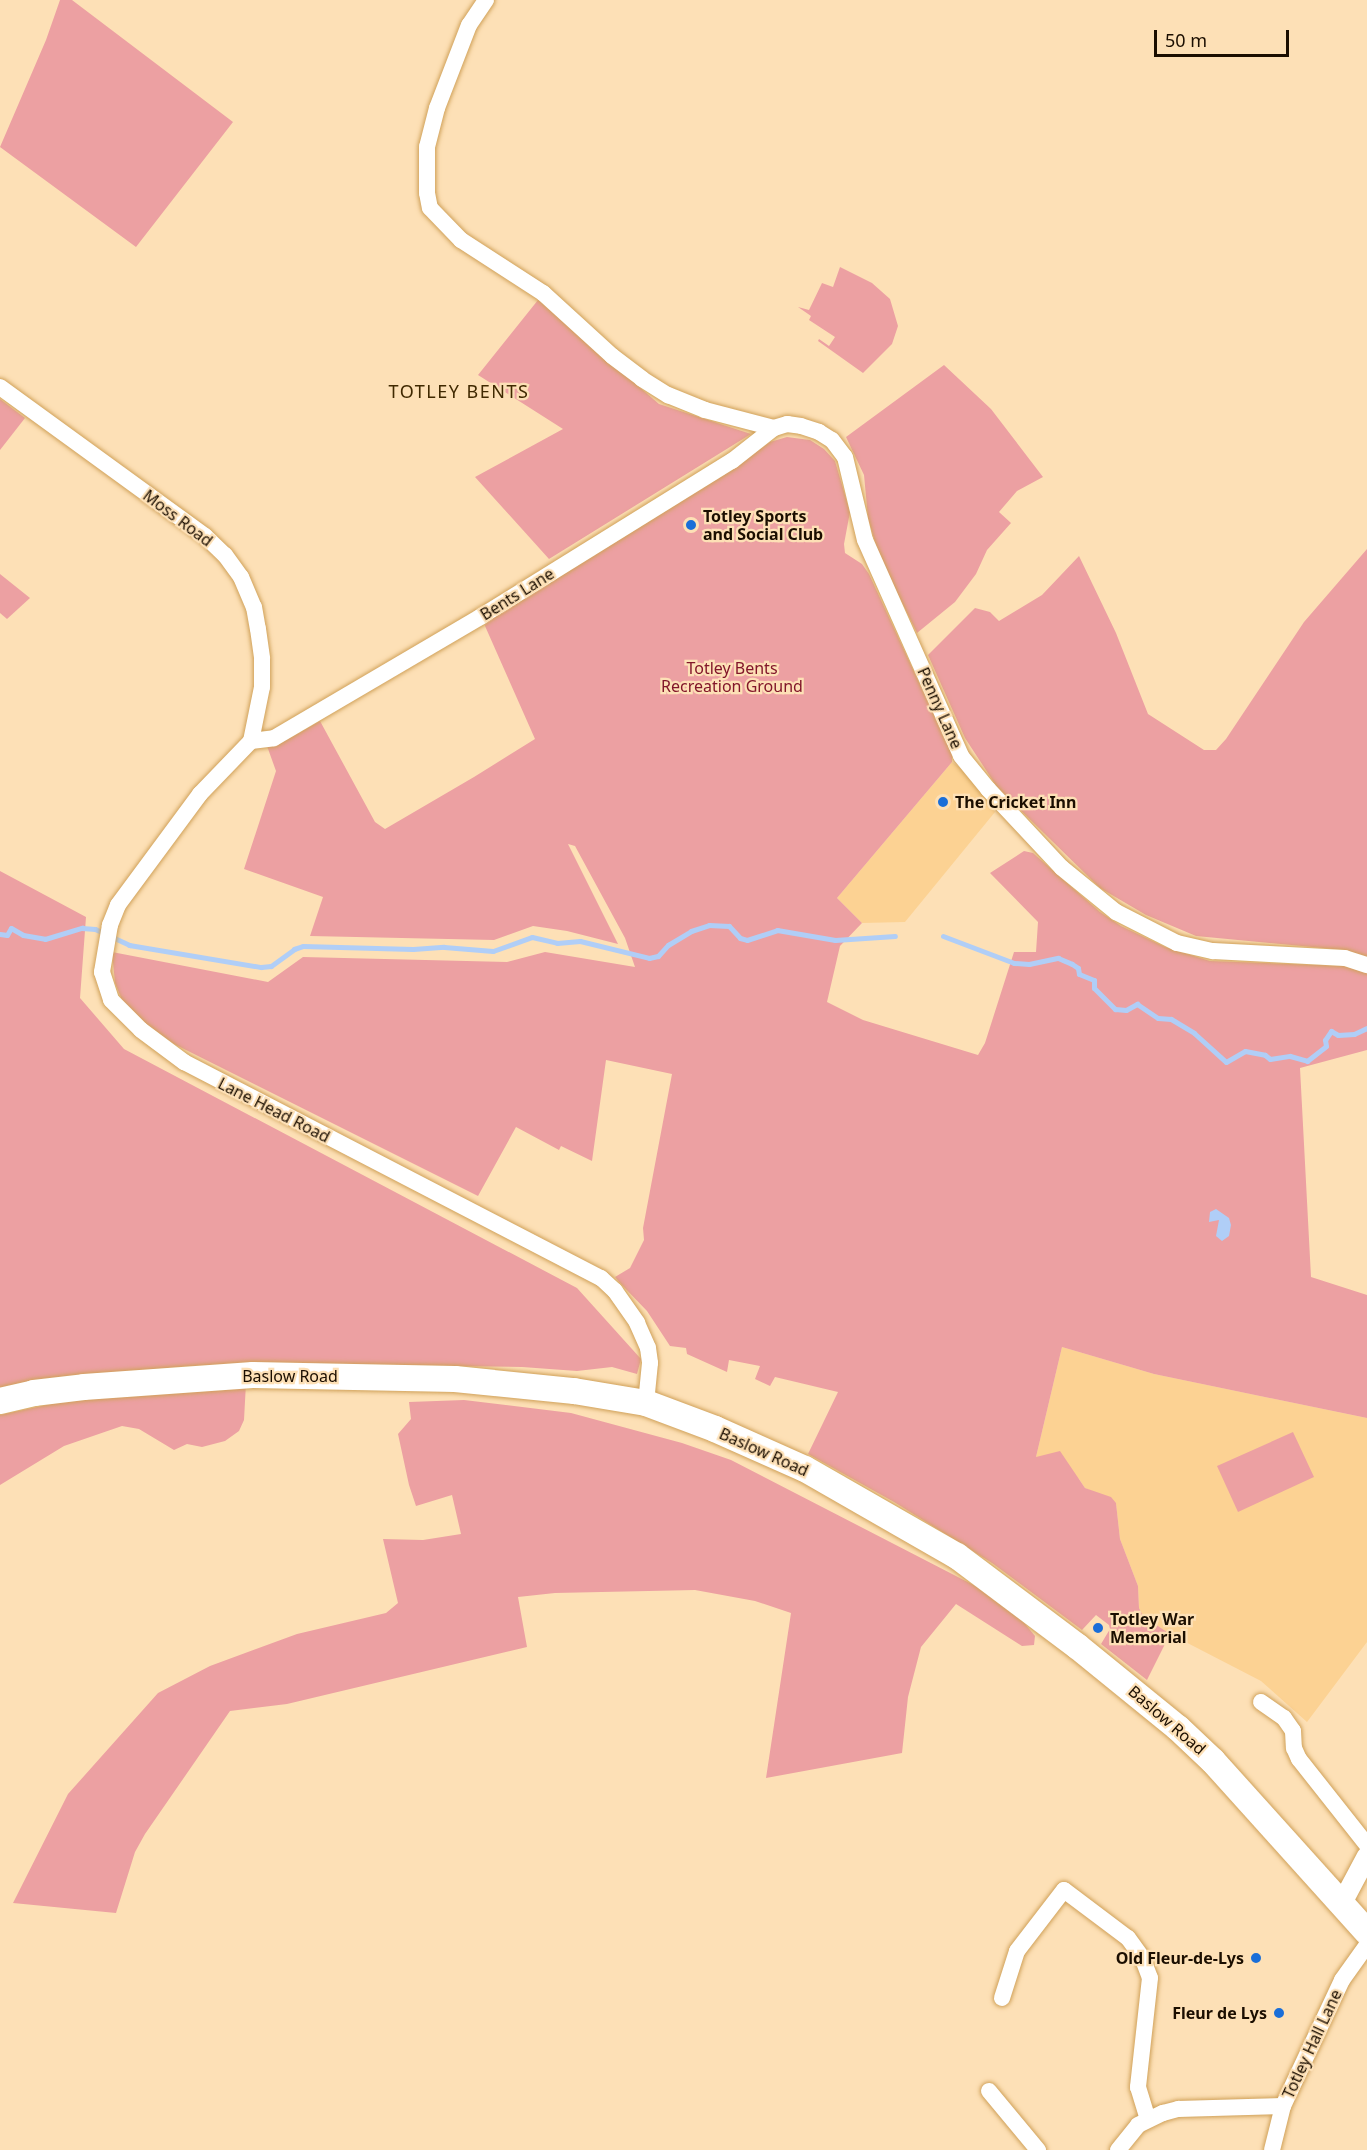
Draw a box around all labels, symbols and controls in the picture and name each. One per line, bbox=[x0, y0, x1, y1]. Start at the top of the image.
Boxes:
scale bar bbox=[1157, 18, 1292, 56]
text: 50 m bbox=[1165, 28, 1207, 52]
district label: TOTLEY BENTS bbox=[389, 380, 529, 402]
street label: Moss Road bbox=[139, 486, 217, 550]
place label: Totley Sports and Social Club bbox=[703, 506, 823, 544]
marker: Totley Sports and Social Club bbox=[684, 518, 698, 532]
street label: Bents Lane bbox=[477, 564, 557, 624]
park label: Totley Bents Recreation Ground bbox=[661, 658, 803, 696]
street label: Penny Lane bbox=[914, 664, 966, 752]
place label: The Cricket Inn bbox=[955, 792, 1076, 812]
marker: The Cricket Inn bbox=[936, 795, 950, 809]
street label: Lane Head Road bbox=[215, 1074, 333, 1146]
street label: Baslow Road bbox=[242, 1366, 338, 1386]
street label: Baslow Road bbox=[716, 1424, 812, 1480]
place label: Totley War Memorial bbox=[1110, 1609, 1194, 1647]
marker: Totley War Memorial bbox=[1091, 1621, 1105, 1635]
street label: Baslow Road bbox=[1125, 1681, 1209, 1759]
place label: Old Fleur-de-Lys bbox=[1116, 1948, 1244, 1968]
marker: Old Fleur-de-Lys bbox=[1249, 1951, 1263, 1965]
street label: Totley Hall Lane bbox=[1278, 1987, 1346, 2101]
place label: Fleur de Lys bbox=[1172, 2003, 1267, 2023]
marker: Fleur de Lys bbox=[1272, 2006, 1286, 2020]

